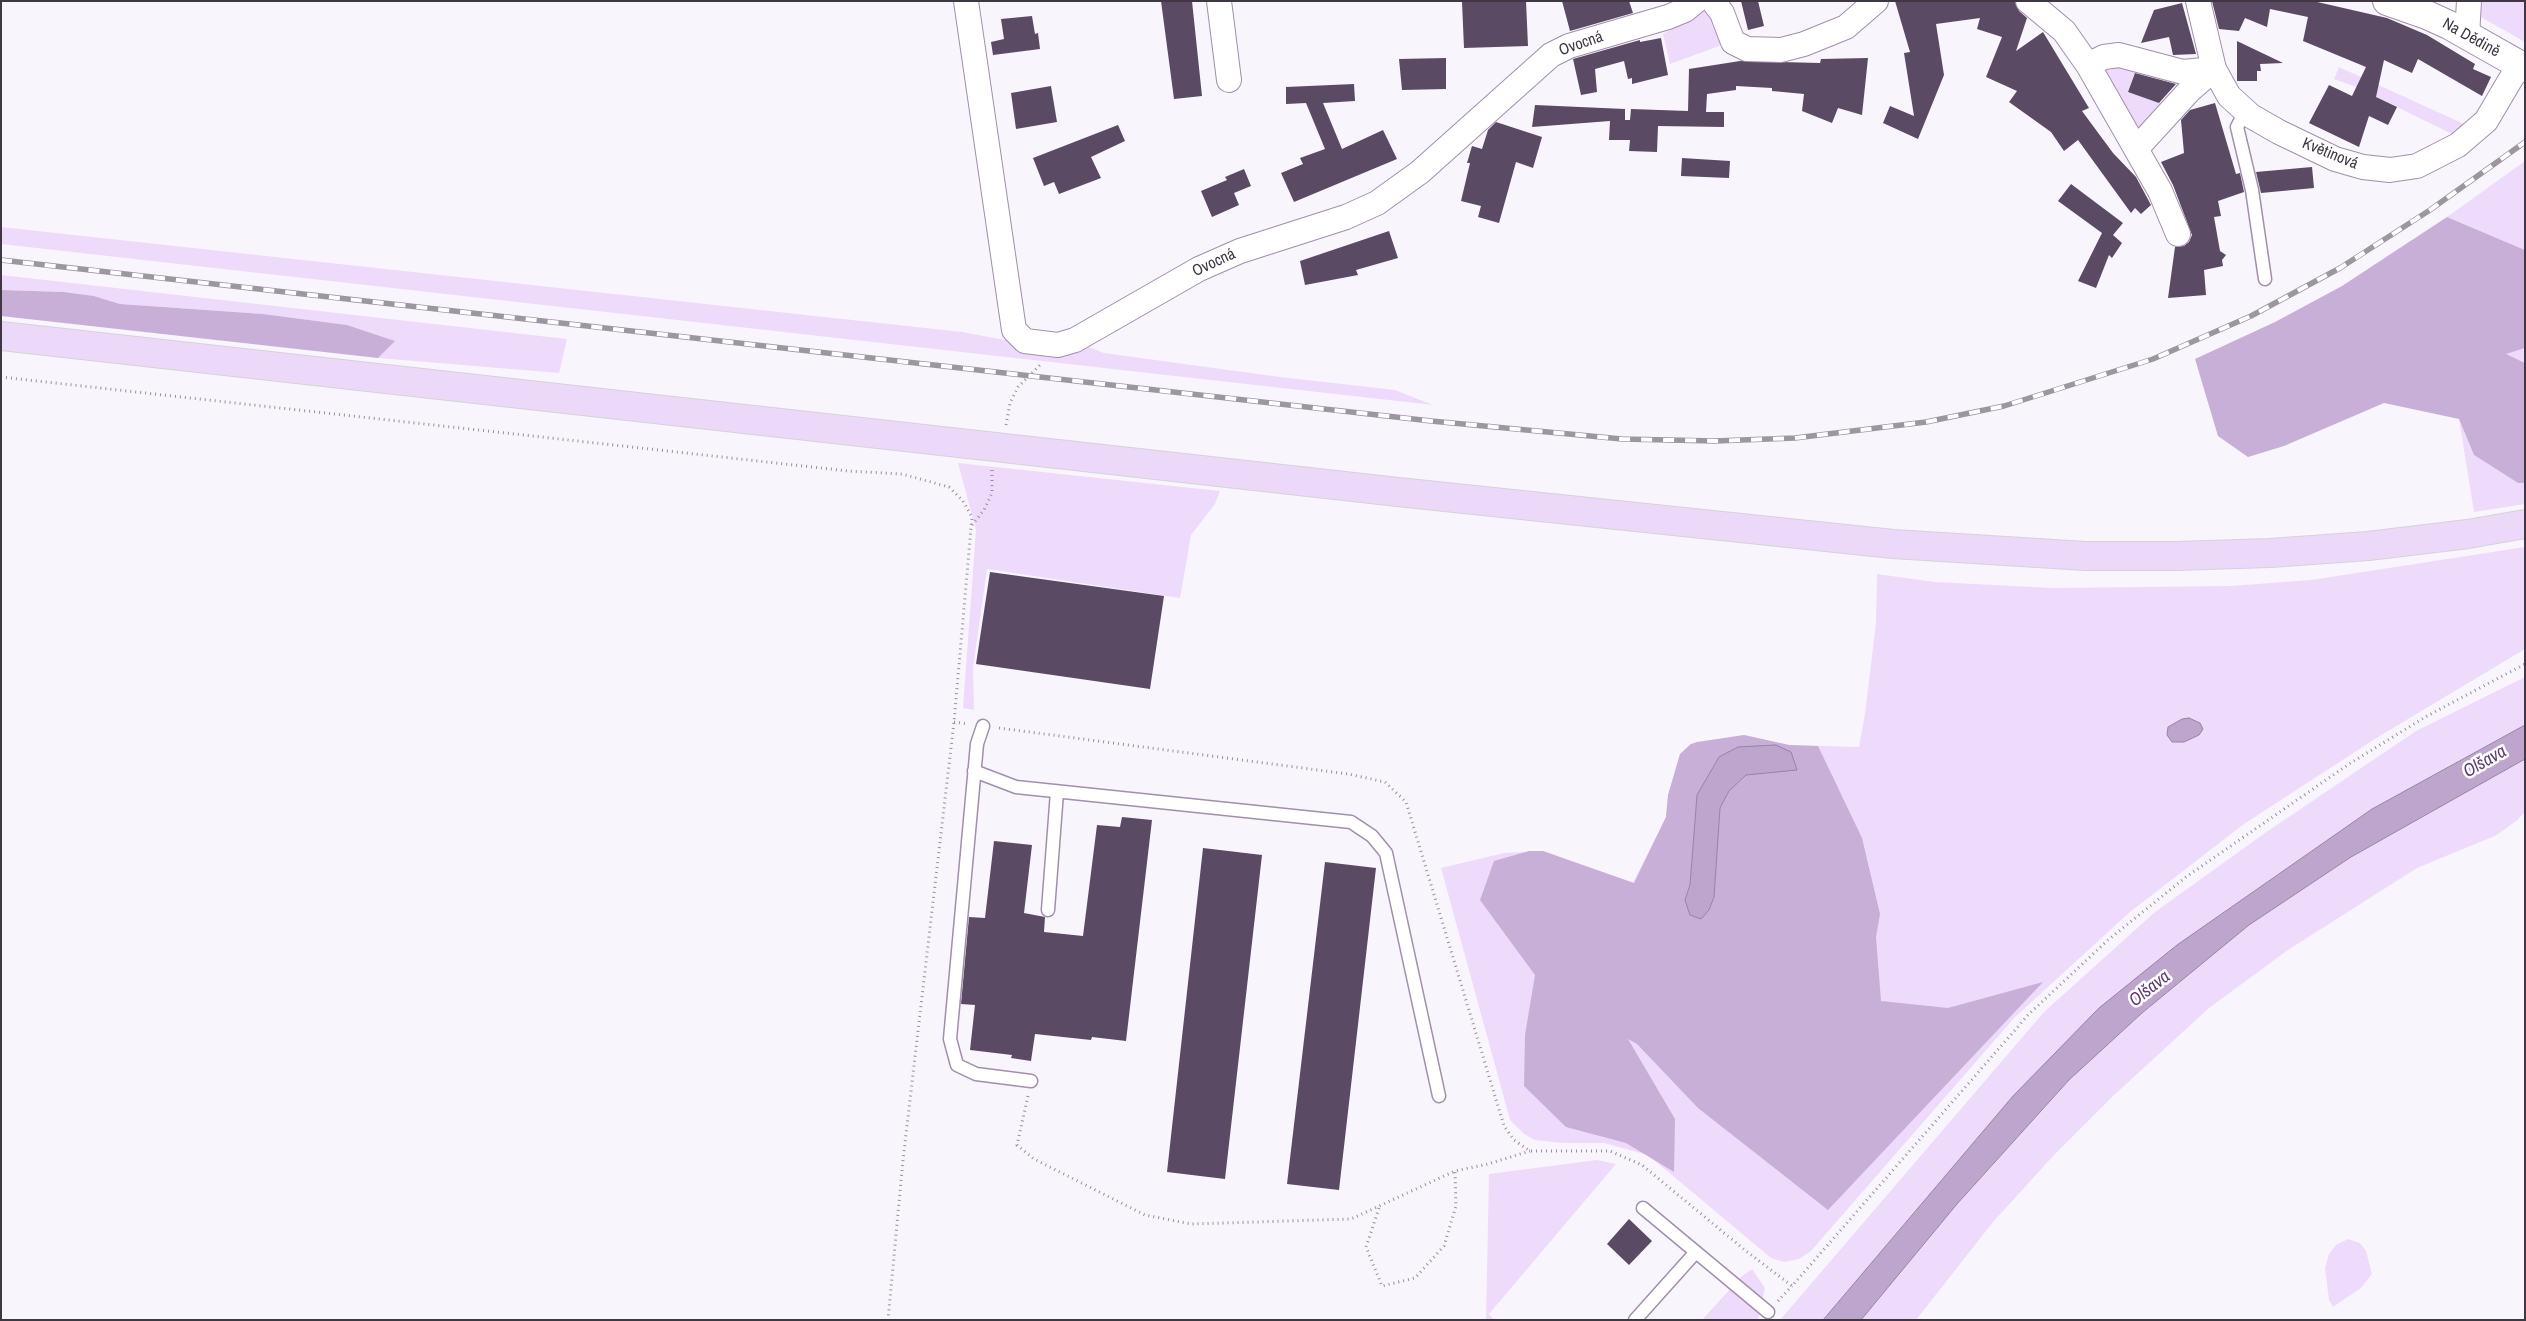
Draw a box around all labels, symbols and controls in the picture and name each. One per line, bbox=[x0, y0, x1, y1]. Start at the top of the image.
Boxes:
street label: Na Dědině bbox=[2439, 14, 2503, 62]
street label: Ovocná bbox=[1556, 28, 1606, 60]
street label: Květinová bbox=[2299, 134, 2361, 174]
street label: Ovocná bbox=[1189, 245, 1239, 281]
water label: Olšava bbox=[2460, 741, 2510, 783]
water label: Olšava bbox=[2125, 966, 2175, 1012]

